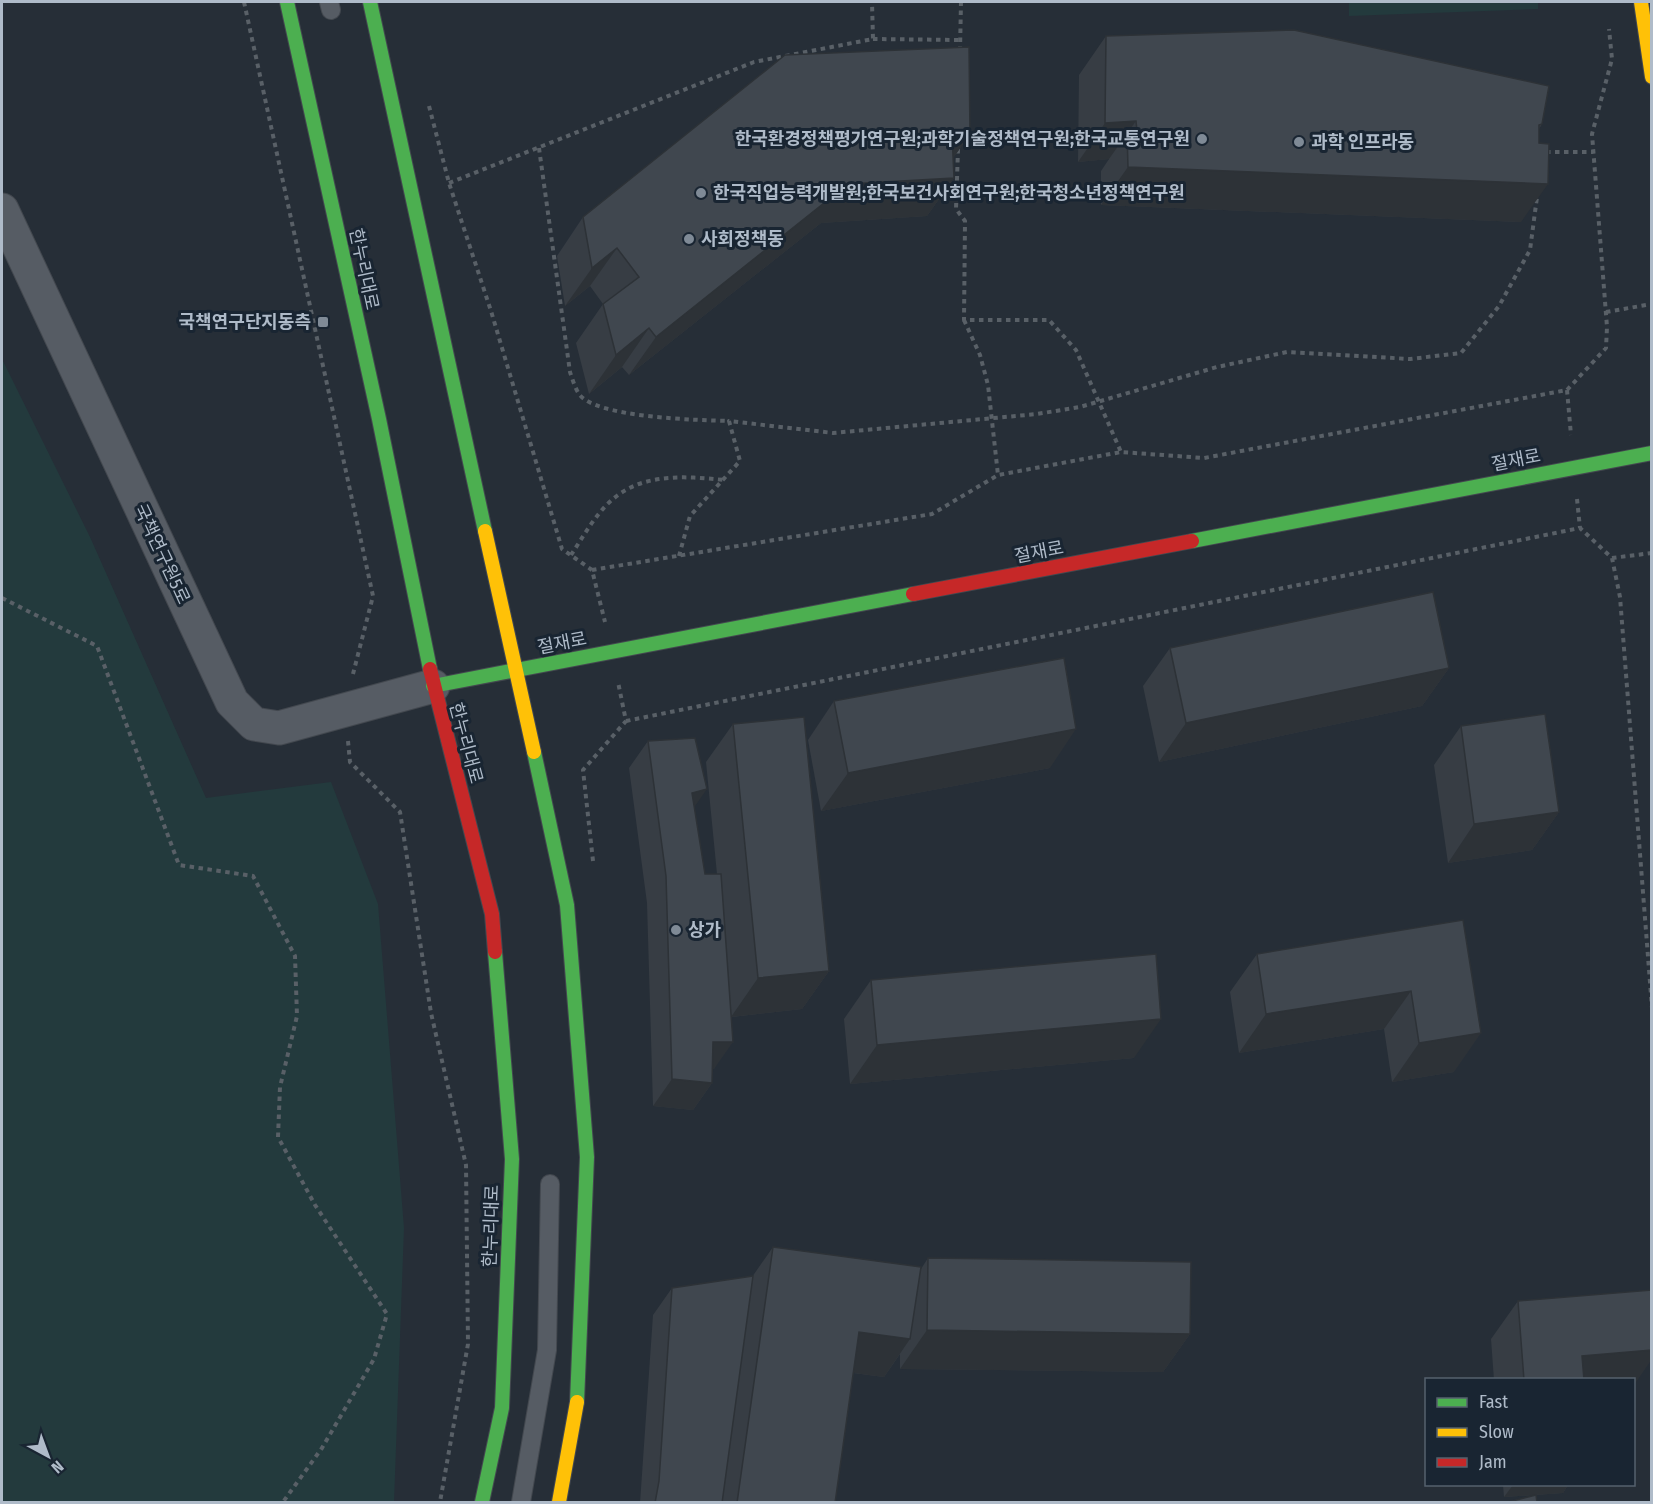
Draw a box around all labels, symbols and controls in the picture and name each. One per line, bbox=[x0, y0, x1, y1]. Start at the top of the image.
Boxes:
place label: 한국환경정책평가연구원;과학기술정책연구원;한국교통연구원 bbox=[735, 128, 1190, 150]
place label: 과학 인프라동 bbox=[1311, 131, 1414, 153]
marker: 한국환경정책평가연구원;과학기술정책연구원;한국교통연구원 bbox=[1195, 132, 1209, 146]
marker: 과학 인프라동 bbox=[1292, 135, 1306, 149]
place label: 한국직업능력개발원;한국보건사회연구원;한국청소년정책연구원 bbox=[713, 182, 1185, 204]
marker: 한국직업능력개발원;한국보건사회연구원;한국청소년정책연구원 bbox=[694, 186, 708, 200]
street label: 한누리대로 bbox=[345, 226, 383, 312]
place label: 사회정책동 bbox=[701, 228, 784, 250]
marker: 사회정책동 bbox=[682, 232, 696, 246]
place label: 국책연구단지동측 bbox=[179, 311, 311, 333]
marker: 국책연구단지동측 bbox=[316, 315, 330, 329]
street label: 절재로 bbox=[1490, 444, 1542, 476]
street label: 국책연구원5로 bbox=[129, 501, 195, 607]
street label: 절재로 bbox=[1013, 536, 1065, 568]
street label: 절재로 bbox=[536, 627, 588, 659]
street label: 한누리대로 bbox=[445, 700, 487, 786]
place label: 상가 bbox=[688, 919, 722, 941]
marker: 상가 bbox=[669, 923, 683, 937]
street label: 한누리대로 bbox=[479, 1184, 503, 1268]
legend bbox=[1425, 1378, 1635, 1486]
text: Fast bbox=[1479, 1391, 1508, 1413]
text: Slow bbox=[1479, 1421, 1514, 1443]
north arrow bbox=[18, 1426, 78, 1486]
text: Jam bbox=[1479, 1451, 1507, 1473]
text: N bbox=[48, 1457, 67, 1477]

